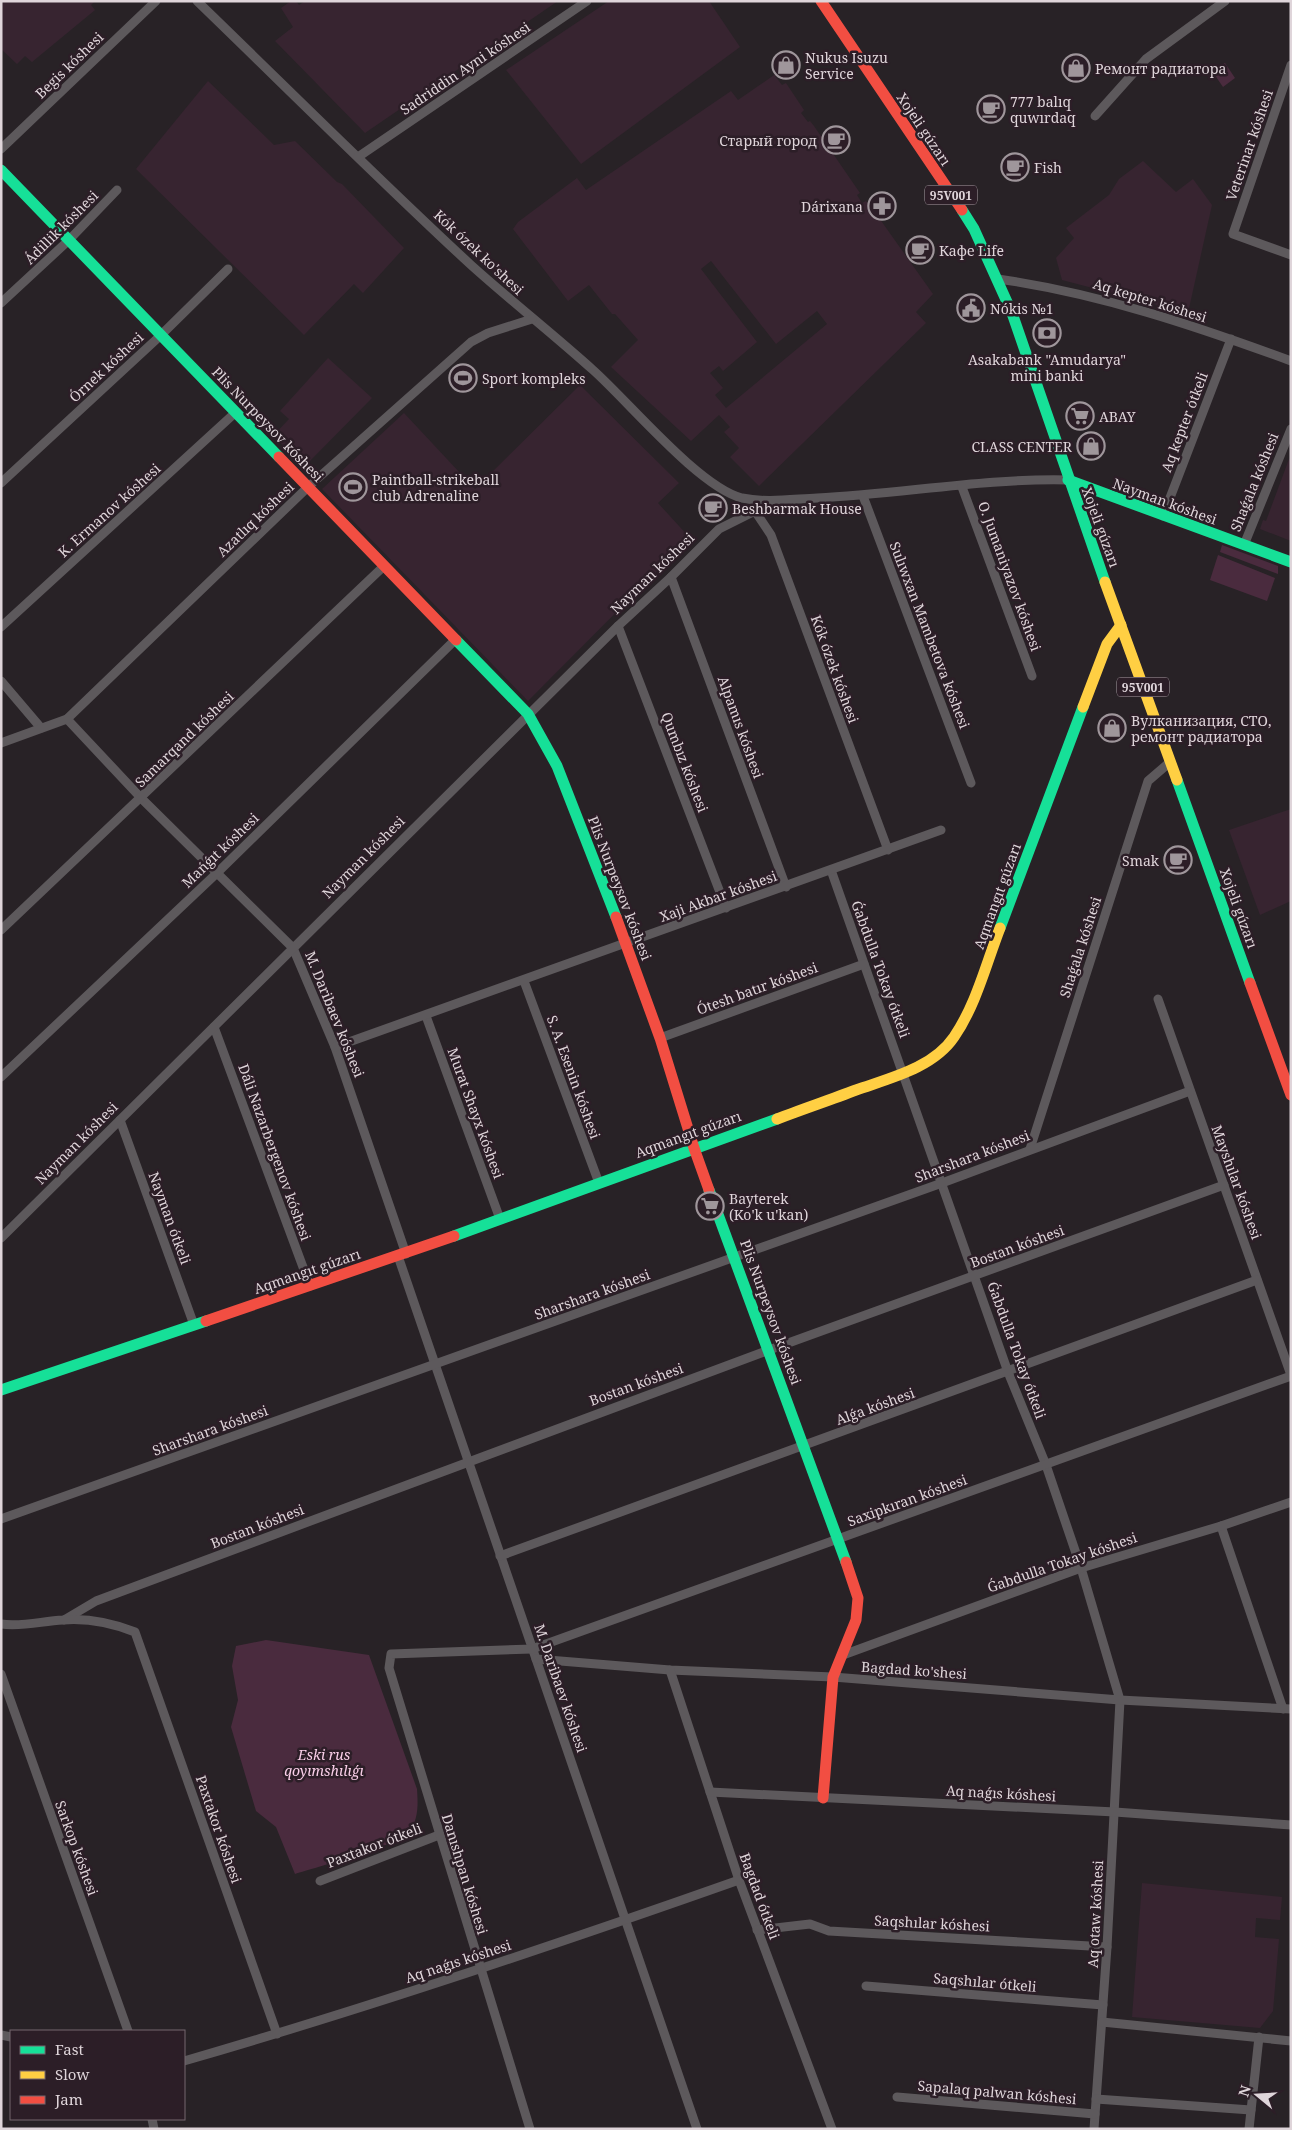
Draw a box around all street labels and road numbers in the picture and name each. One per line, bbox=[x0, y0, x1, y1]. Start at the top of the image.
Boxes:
street label: Sadriddin Ayni kóshesi bbox=[396, 17, 534, 119]
street label: Begis kóshesi bbox=[31, 27, 108, 102]
street label: Veterinar kóshesi bbox=[1221, 86, 1277, 203]
street label: Xojeli gúzarı bbox=[893, 89, 956, 170]
street label: Ádillik kóshesi bbox=[20, 186, 102, 268]
road number: 95V001 bbox=[925, 186, 977, 204]
street label: Kók ózek ko'shesi bbox=[430, 205, 528, 299]
street label: Aq kepter kóshesi bbox=[1091, 274, 1210, 326]
street label: Órnek kóshesi bbox=[65, 327, 148, 406]
street label: Plis Nurpeysov kóshesi bbox=[208, 362, 328, 486]
street label: Aq kepter ótkeli bbox=[1156, 369, 1212, 475]
street label: Shaǵala kóshesi bbox=[1225, 429, 1283, 534]
street label: K. Ermanov kóshesi bbox=[54, 459, 165, 561]
street label: Nayman kóshesi bbox=[1110, 473, 1220, 529]
street label: Azatlıq kóshesi bbox=[212, 477, 298, 561]
street label: Xojeli gúzarı bbox=[1078, 484, 1124, 570]
street label: O. Jumaniyazov kóshesi bbox=[974, 499, 1046, 654]
street label: Nayman kóshesi bbox=[606, 528, 698, 618]
street label: Sulıwxan Mambetova kóshesi bbox=[886, 539, 975, 732]
street label: Kók ózek kóshesi bbox=[807, 612, 864, 726]
street label: Alpamıs kóshesi bbox=[714, 673, 769, 781]
road number: 95V001 bbox=[1117, 678, 1169, 696]
street label: Samarqand kóshesi bbox=[130, 687, 238, 791]
street label: Qumbız kóshesi bbox=[657, 709, 713, 815]
street label: Mańǵıt kóshesi bbox=[177, 808, 263, 892]
street label: Nayman kóshesi bbox=[318, 811, 409, 902]
street label: Plis Nurpeysov kóshesi bbox=[584, 813, 656, 963]
street label: Aqmangıt gúzarı bbox=[969, 840, 1025, 952]
street label: Xojeli gúzarı bbox=[1216, 865, 1262, 951]
street label: Xaji Akbar kóshesi bbox=[657, 866, 780, 926]
street label: Shaǵala kóshesi bbox=[1055, 894, 1105, 1000]
street label: Ǵabdulla Tokay ótkeli bbox=[847, 898, 915, 1041]
street label: M. Daribaev kóshesi bbox=[301, 948, 369, 1080]
street label: Ótesh batır kóshesi bbox=[694, 957, 821, 1019]
street label: S. A. Esenin kóshesi bbox=[543, 1013, 605, 1142]
street label: Murat Shayx kóshesi bbox=[443, 1045, 509, 1182]
street label: Dáli Nazarbergenov kóshesi bbox=[234, 1061, 316, 1243]
street label: Nayman kóshesi bbox=[31, 1097, 122, 1188]
street label: Aqmangıt gúzarı bbox=[632, 1106, 744, 1162]
street label: Mayshılar kóshesi bbox=[1208, 1122, 1267, 1242]
street label: Sharshara kóshesi bbox=[912, 1125, 1033, 1187]
street label: Nayman ótkeli bbox=[144, 1169, 196, 1267]
street label: Bostan kóshesi bbox=[967, 1220, 1067, 1272]
street label: Plis Nurpeysov kóshesi bbox=[736, 1237, 806, 1388]
street label: Aqmangıt gúzarı bbox=[251, 1244, 363, 1298]
street label: Sharshara kóshesi bbox=[532, 1264, 653, 1324]
street label: Ǵabdulla Tokay ótkeli bbox=[983, 1279, 1051, 1422]
street label: Bostan kóshesi bbox=[586, 1358, 686, 1410]
street label: Alǵa kóshesi bbox=[833, 1383, 918, 1429]
street label: Sharshara kóshesi bbox=[150, 1400, 271, 1460]
street label: Saxipkıran kóshesi bbox=[845, 1469, 970, 1530]
street label: Bostan kóshesi bbox=[208, 1499, 307, 1553]
street label: Ǵabdulla Tokay kóshesi bbox=[985, 1527, 1140, 1597]
street label: M. Daribaev kóshesi bbox=[530, 1621, 592, 1755]
street label: Bagdad ko'shesi bbox=[861, 1657, 968, 1683]
street label: Paxtakor kóshesi bbox=[192, 1773, 247, 1886]
street label: Aq naǵıs kóshesi bbox=[945, 1781, 1057, 1805]
street label: Sarkop kóshesi bbox=[51, 1798, 103, 1899]
street label: Danıshpan kóshesi bbox=[438, 1811, 493, 1937]
street label: Paxtakor ótkeli bbox=[324, 1818, 425, 1872]
street label: Bagdad ótkeli bbox=[736, 1850, 785, 1942]
street label: Aq otaw kóshesi bbox=[1083, 1859, 1107, 1968]
street label: Saqshılar kóshesi bbox=[874, 1910, 991, 1936]
street label: Aq naǵıs kóshesi bbox=[403, 1935, 514, 1987]
street label: Saqshılar ótkeli bbox=[933, 1968, 1038, 1996]
street label: Sapalaq palwan kóshesi bbox=[917, 2076, 1078, 2108]

